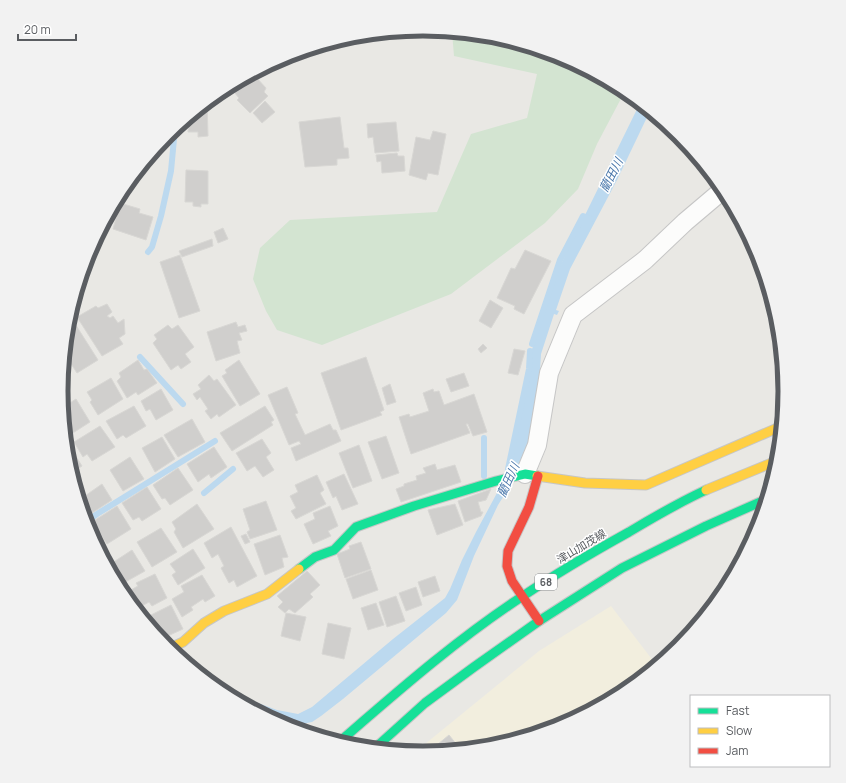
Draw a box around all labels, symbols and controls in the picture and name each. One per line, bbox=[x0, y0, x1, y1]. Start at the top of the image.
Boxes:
scale bar bbox=[18, 16, 76, 42]
text: 20 m bbox=[24, 21, 51, 38]
water label: 藺田川 bbox=[595, 153, 628, 195]
water label: 藺田川 bbox=[493, 458, 524, 500]
street label: 津山加茂線 bbox=[554, 525, 608, 567]
road number: 68 bbox=[535, 574, 557, 590]
legend bbox=[690, 695, 830, 767]
text: Fast bbox=[726, 702, 750, 719]
text: Slow bbox=[726, 722, 752, 739]
text: Jam bbox=[726, 742, 748, 759]

